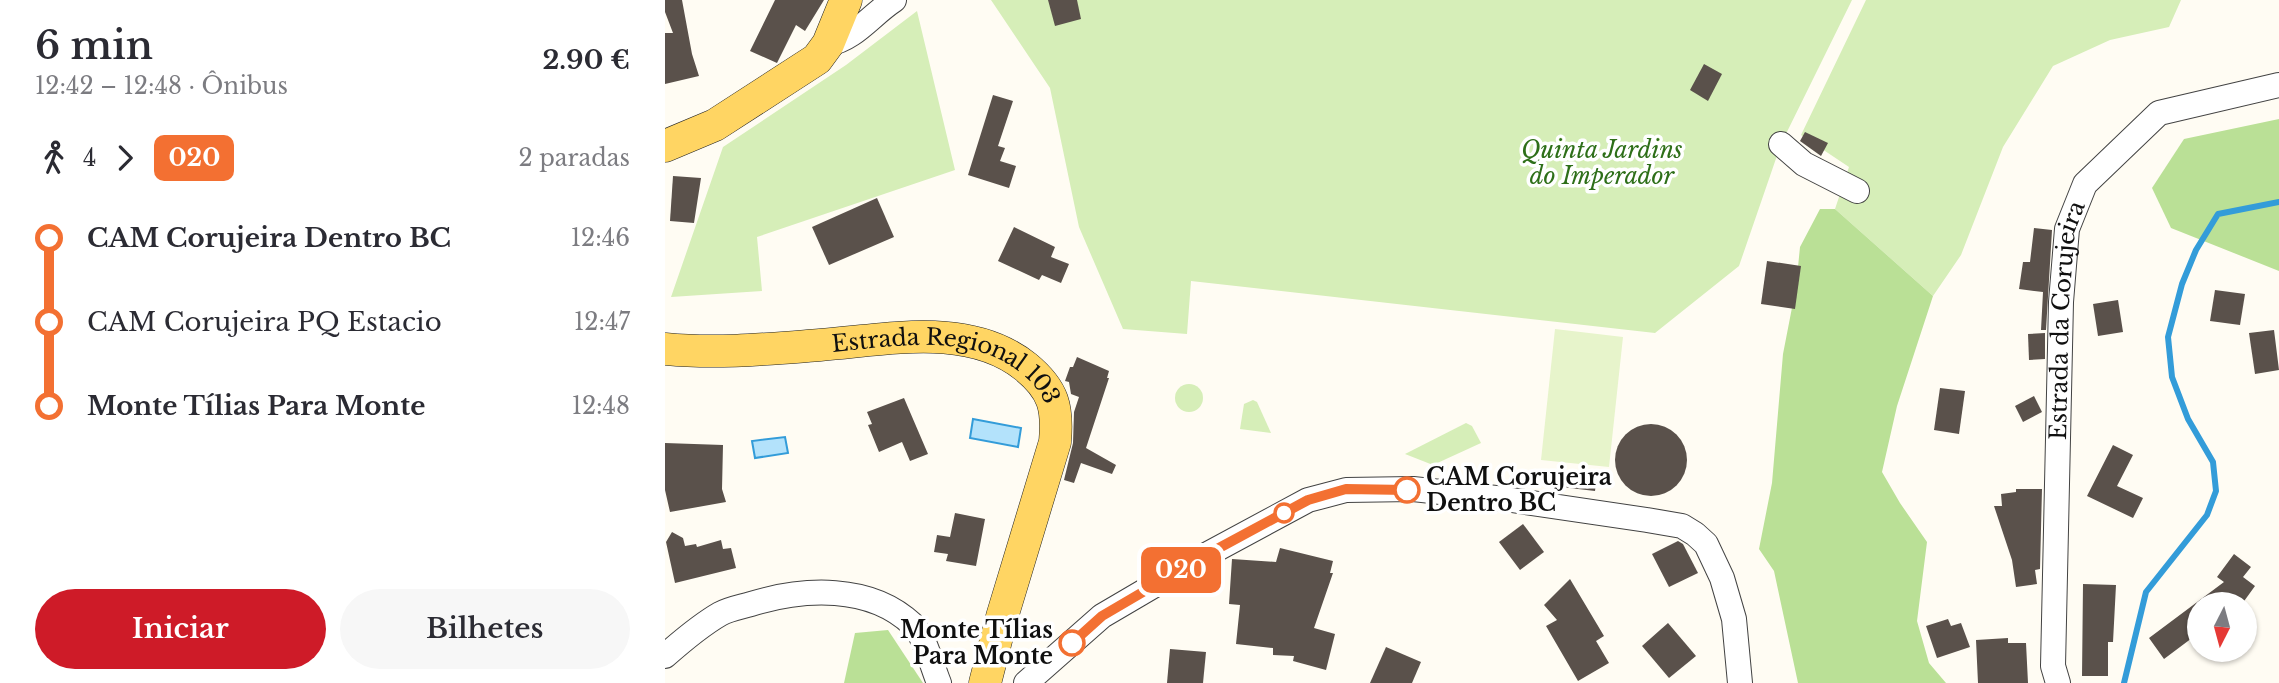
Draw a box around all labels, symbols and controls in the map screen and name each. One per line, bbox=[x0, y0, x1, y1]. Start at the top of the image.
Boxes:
text: 6 min bbox=[35, 22, 153, 69]
text: 2.90 € bbox=[542, 44, 630, 76]
text: 12:42 – 12:48 · Ônibus bbox=[35, 72, 288, 100]
park label: Quinta Jardins do Imperador bbox=[1521, 136, 1683, 190]
icon: walk bbox=[35, 139, 73, 177]
icon: forward bbox=[106, 139, 144, 177]
text: 020 bbox=[168, 143, 220, 172]
text: 4 bbox=[83, 144, 96, 172]
text: 2 paradas bbox=[518, 144, 630, 172]
street label: Estrada da Corujeira bbox=[2044, 196, 2091, 440]
text: CAM Corujeira Dentro BC bbox=[87, 222, 451, 254]
text: 12:46 bbox=[571, 224, 630, 252]
text: CAM Corujeira PQ Estacio bbox=[87, 306, 442, 338]
text: 12:47 bbox=[574, 308, 630, 336]
street label: Estrada Regional 103 bbox=[830, 323, 1066, 408]
text: Monte Tílias Para Monte bbox=[87, 390, 425, 422]
text: 12:48 bbox=[572, 392, 630, 420]
place label: CAM Corujeira Dentro BC bbox=[1426, 463, 1612, 517]
marker: CAM Corujeira Dentro BC bbox=[1394, 477, 1420, 503]
unlabelled marker bbox=[1274, 503, 1294, 523]
line badge: 020 bbox=[1141, 547, 1221, 593]
text: 020 bbox=[1155, 555, 1207, 584]
button: Iniciar bbox=[35, 589, 326, 669]
button: Bilhetes bbox=[340, 589, 630, 669]
north arrow bbox=[2187, 592, 2257, 662]
map controls bbox=[2187, 592, 2257, 662]
place label: Monte Tílias Para Monte bbox=[900, 616, 1053, 670]
marker: Monte Tílias Para Monte bbox=[1059, 630, 1085, 656]

